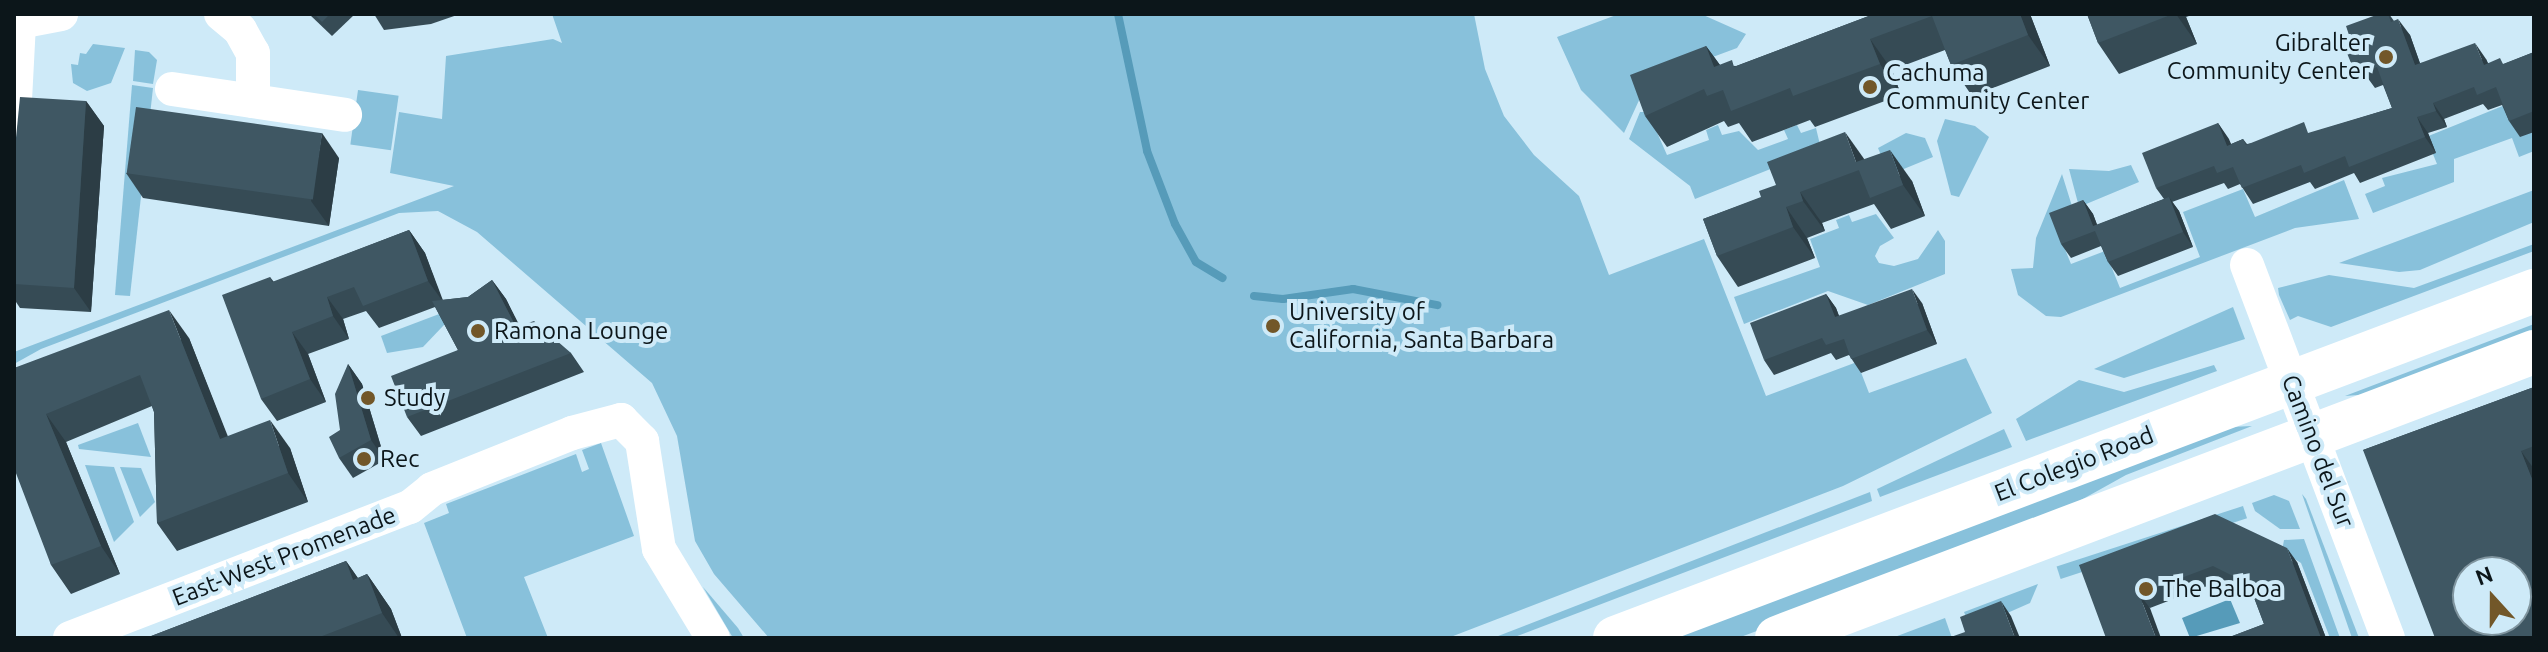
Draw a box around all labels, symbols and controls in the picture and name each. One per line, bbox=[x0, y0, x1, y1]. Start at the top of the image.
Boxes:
place label: Gibralter Community Center bbox=[2167, 29, 2370, 85]
marker: Gibralter Community Center bbox=[2377, 48, 2395, 66]
place label: Cachuma Community Center bbox=[1886, 59, 2089, 115]
marker: Cachuma Community Center bbox=[1861, 78, 1879, 96]
place label: University of California, Santa Barbara bbox=[1289, 298, 1554, 354]
place label: Ramona Lounge bbox=[494, 317, 668, 345]
marker: University of California, Santa Barbara bbox=[1264, 317, 1282, 335]
marker: Ramona Lounge bbox=[469, 322, 487, 340]
street label: Camino del Sur bbox=[2276, 371, 2360, 531]
place label: Study bbox=[384, 384, 445, 412]
marker: Study bbox=[359, 389, 377, 407]
street label: El Colegio Road bbox=[1990, 420, 2158, 508]
place label: Rec bbox=[380, 445, 419, 473]
marker: Rec bbox=[355, 450, 373, 468]
street label: East-West Promenade bbox=[168, 500, 400, 612]
north arrow bbox=[2452, 556, 2532, 636]
text: N bbox=[2472, 560, 2496, 590]
place label: The Balboa bbox=[2162, 575, 2282, 603]
marker: The Balboa bbox=[2137, 580, 2155, 598]

